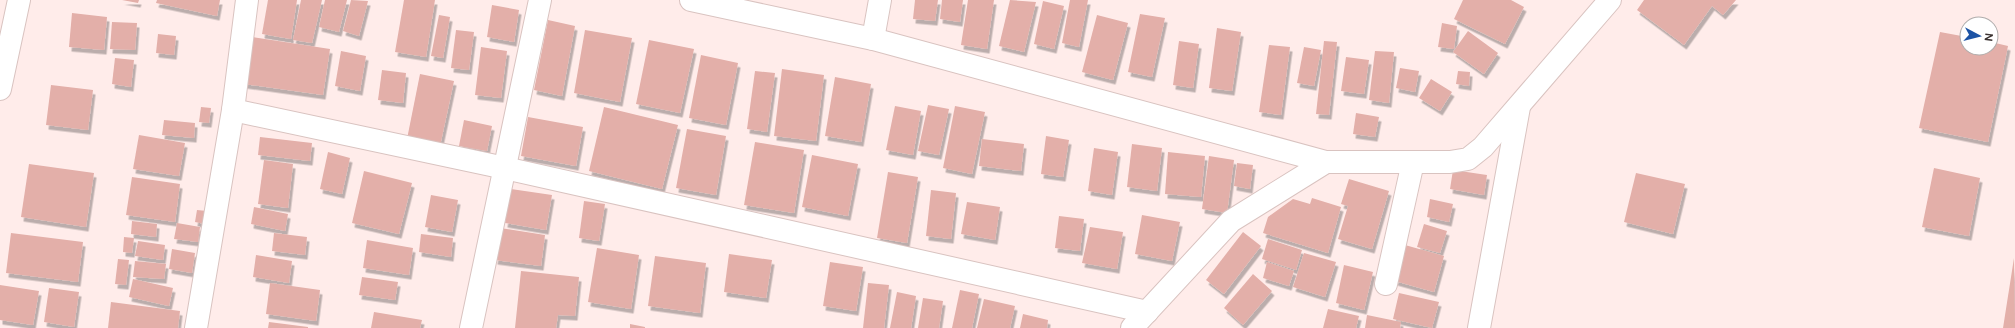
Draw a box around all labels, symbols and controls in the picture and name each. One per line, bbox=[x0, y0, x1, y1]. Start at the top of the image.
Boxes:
north arrow bbox=[1959, 16, 1999, 56]
text: N bbox=[1981, 32, 1996, 42]

